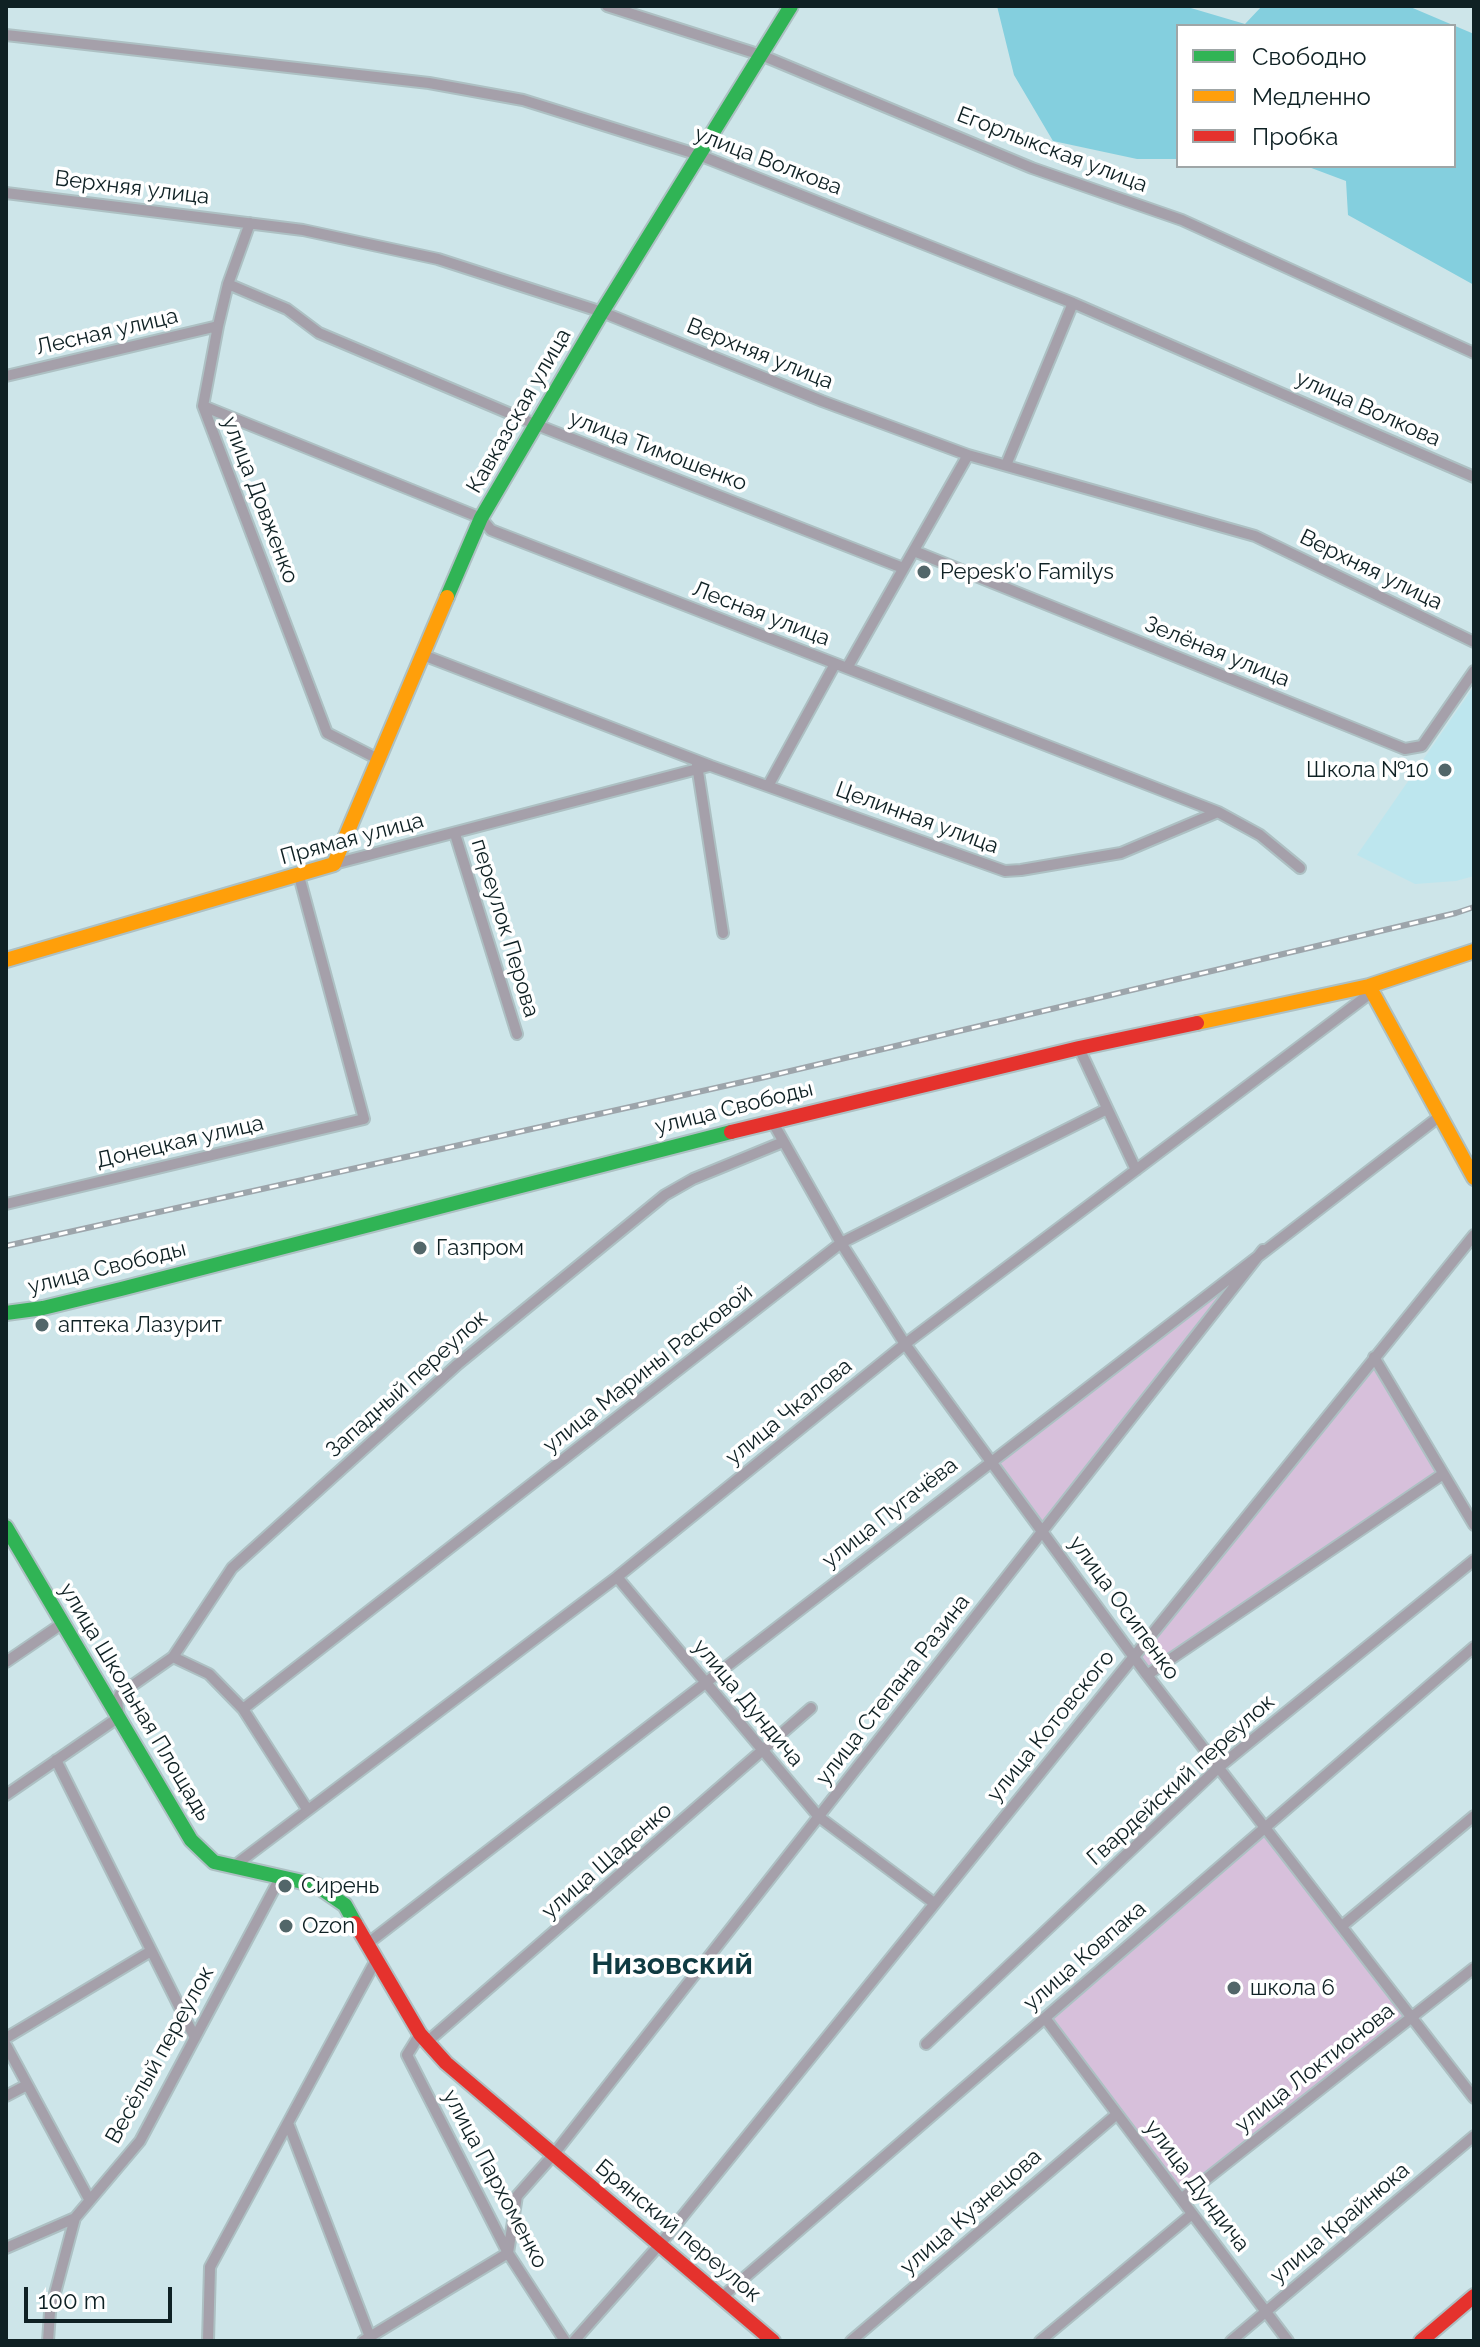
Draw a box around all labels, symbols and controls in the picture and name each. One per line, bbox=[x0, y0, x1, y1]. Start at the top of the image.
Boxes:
legend bbox=[1176, 24, 1456, 168]
text: Свободно bbox=[1252, 42, 1367, 71]
text: Медленно bbox=[1252, 82, 1371, 111]
street label: Егорлыкская улица bbox=[953, 102, 1151, 198]
street label: улица Волкова bbox=[691, 121, 845, 201]
text: Пробка bbox=[1252, 122, 1338, 151]
street label: Верхняя улица bbox=[53, 165, 211, 211]
street label: Лесная улица bbox=[33, 303, 181, 361]
street label: Верхняя улица bbox=[683, 313, 837, 395]
street label: Кавказская улица bbox=[461, 324, 577, 498]
street label: улица Волкова bbox=[1291, 365, 1445, 453]
street label: улица Тимошенко bbox=[565, 405, 751, 497]
street label: улица Довженко bbox=[216, 413, 304, 587]
street label: Верхняя улица bbox=[1295, 524, 1447, 616]
place label: Pepesk'o Familys bbox=[940, 559, 1114, 585]
marker: Pepesk'o Familys bbox=[915, 563, 933, 581]
street label: Лесная улица bbox=[689, 576, 833, 652]
street label: Зелёная улица bbox=[1140, 611, 1294, 693]
place label: Школа №10 bbox=[1306, 757, 1429, 783]
marker: Школа №10 bbox=[1436, 761, 1454, 779]
street label: Целинная улица bbox=[832, 776, 1002, 860]
street label: Прямая улица bbox=[277, 807, 427, 871]
street label: переулок Перова bbox=[465, 836, 545, 1020]
street label: улица Свободы bbox=[652, 1076, 816, 1140]
street label: Донецкая улица bbox=[94, 1110, 266, 1174]
place label: Газпром bbox=[436, 1235, 524, 1261]
street label: улица Свободы bbox=[25, 1236, 189, 1300]
marker: Газпром bbox=[411, 1239, 429, 1257]
street label: улица Марины Расковой bbox=[538, 1279, 758, 1459]
street label: Западный переулок bbox=[321, 1305, 493, 1463]
place label: аптека Лазурит bbox=[58, 1312, 222, 1338]
marker: аптека Лазурит bbox=[33, 1316, 51, 1334]
street label: улица Чкалова bbox=[721, 1353, 857, 1471]
street label: улица Пугачёва bbox=[817, 1452, 963, 1574]
street label: улица Осипенко bbox=[1063, 1531, 1185, 1685]
street label: улица Школьная Площадь bbox=[53, 1578, 217, 1826]
street label: улица Степана Разина bbox=[810, 1589, 976, 1791]
street label: улица Дундича bbox=[687, 1634, 809, 1772]
street label: улица Котовского bbox=[982, 1645, 1120, 1807]
street label: Гвардейский переулок bbox=[1082, 1689, 1280, 1871]
street label: улица Щаденко bbox=[536, 1797, 678, 1925]
place label: Сирень bbox=[301, 1873, 379, 1899]
marker: Сирень bbox=[276, 1877, 294, 1895]
street label: улица Ковпака bbox=[1018, 1896, 1152, 2016]
place label: Ozon bbox=[302, 1913, 355, 1939]
marker: Ozon bbox=[277, 1917, 295, 1935]
district label: Низовский bbox=[591, 1947, 753, 1983]
street label: Весёлый переулок bbox=[100, 1962, 220, 2148]
place label: школа 6 bbox=[1250, 1975, 1335, 2001]
marker: школа 6 bbox=[1225, 1979, 1243, 1997]
street label: улица Локтионова bbox=[1230, 1998, 1400, 2138]
street label: улица Пархоменко bbox=[437, 2085, 553, 2273]
street label: улица Дундича bbox=[1139, 2115, 1255, 2257]
street label: улица Кузнецова bbox=[895, 2144, 1047, 2280]
street label: Брянский переулок bbox=[590, 2154, 766, 2308]
street label: улица Крайнюка bbox=[1265, 2157, 1415, 2289]
scale bar bbox=[28, 2271, 176, 2321]
text: 100 m bbox=[38, 2286, 106, 2315]

